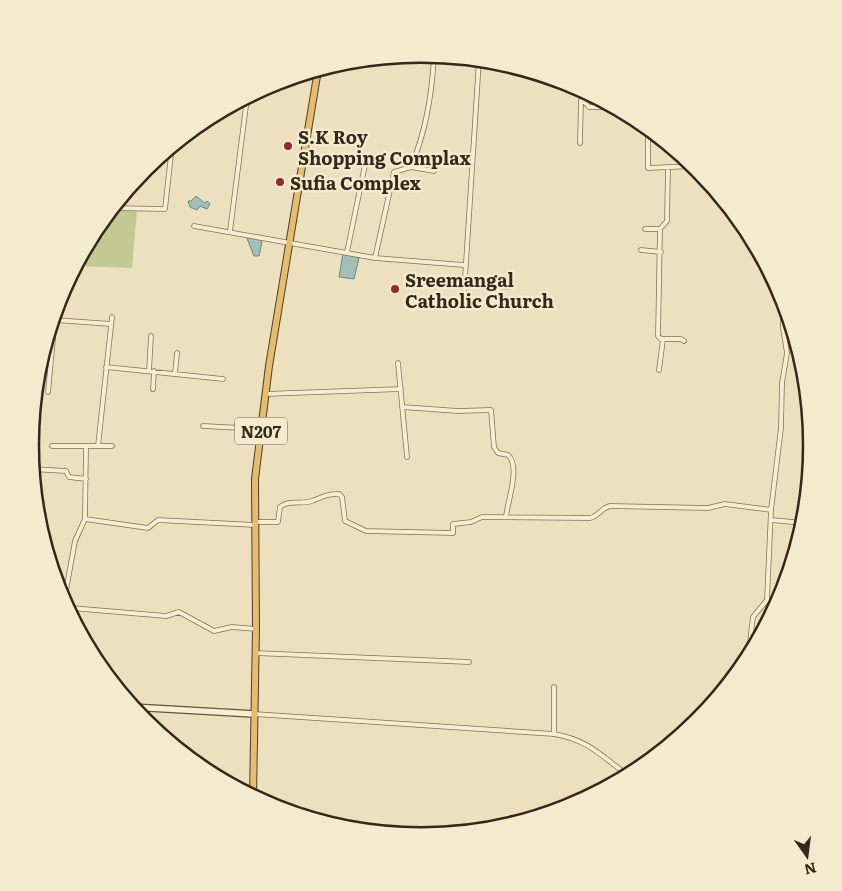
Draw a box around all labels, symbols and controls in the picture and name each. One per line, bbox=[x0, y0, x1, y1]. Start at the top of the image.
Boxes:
place label: S.K Roy Shopping Complax bbox=[298, 123, 471, 171]
marker: S.K Roy Shopping Complax bbox=[282, 140, 294, 152]
place label: Sufia Complex bbox=[290, 169, 421, 196]
marker: Sufia Complex bbox=[274, 176, 286, 188]
place label: Sreemangal Catholic Church bbox=[405, 266, 554, 314]
marker: Sreemangal Catholic Church bbox=[389, 283, 401, 295]
road number: N207 bbox=[235, 418, 287, 444]
north arrow bbox=[782, 831, 832, 881]
text: N bbox=[802, 858, 819, 881]

